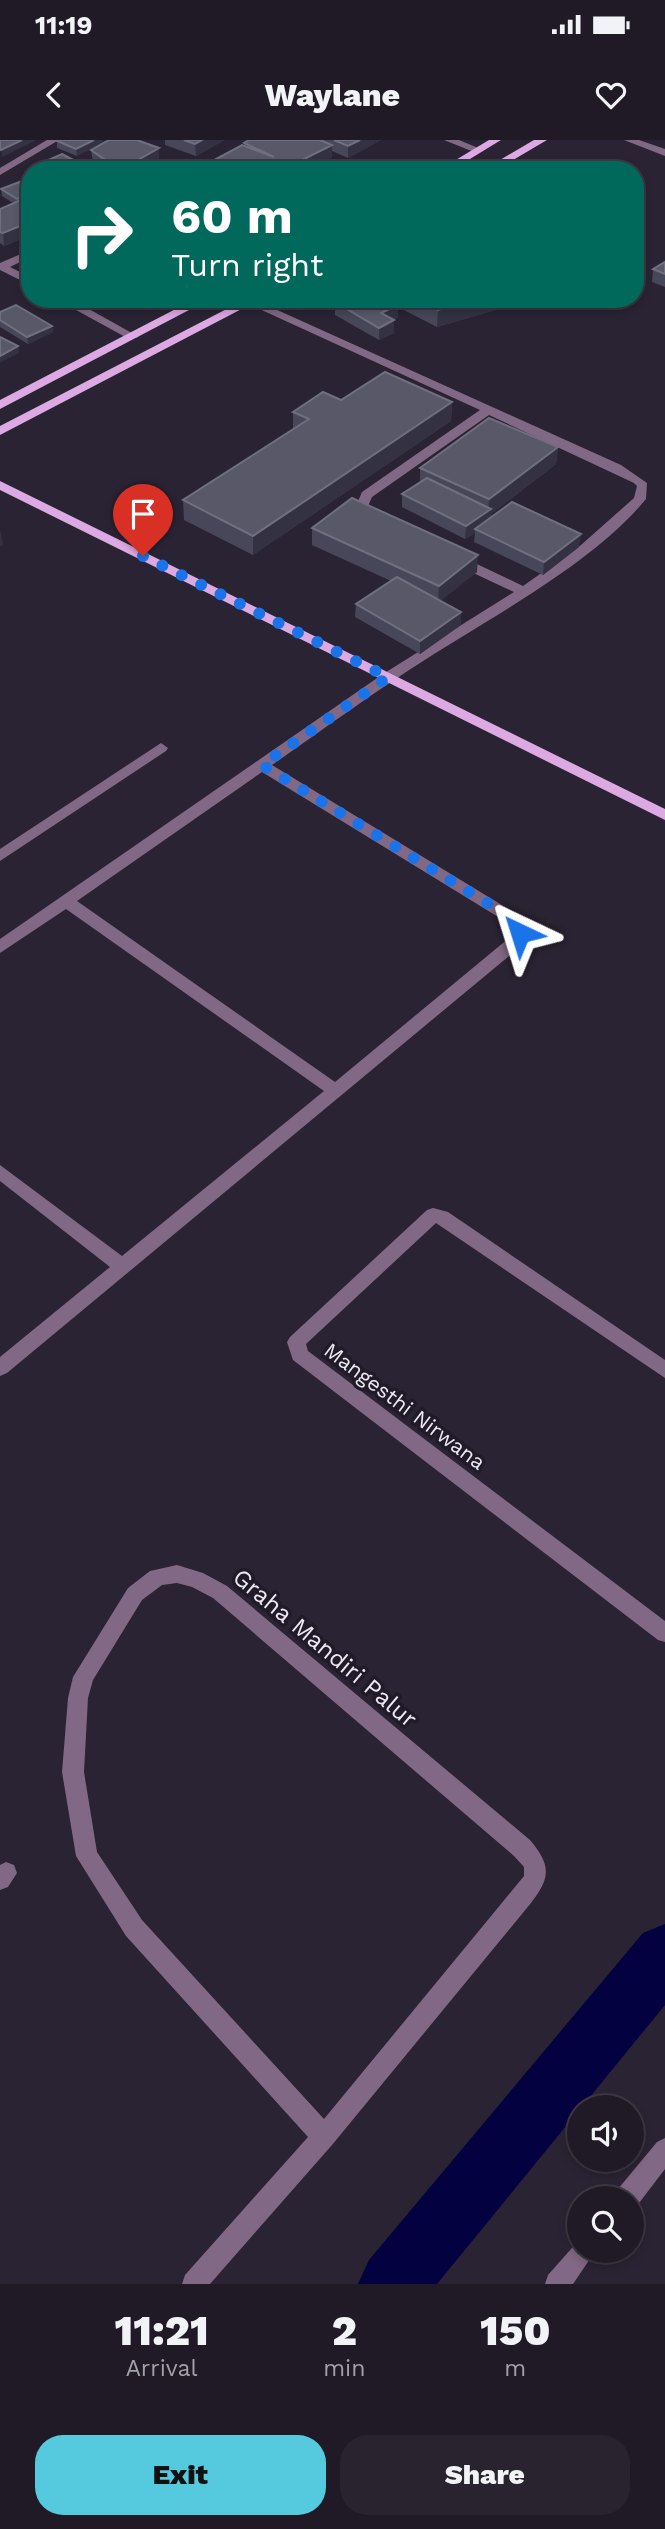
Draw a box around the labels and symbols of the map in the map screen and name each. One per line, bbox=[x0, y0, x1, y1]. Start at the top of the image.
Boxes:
pin bbox=[113, 484, 173, 556]
position arrow bbox=[483, 896, 557, 970]
street label: Mangesthi Nirwana bbox=[320, 1337, 491, 1475]
street label: Graha Mandiri Palur bbox=[227, 1563, 423, 1733]

